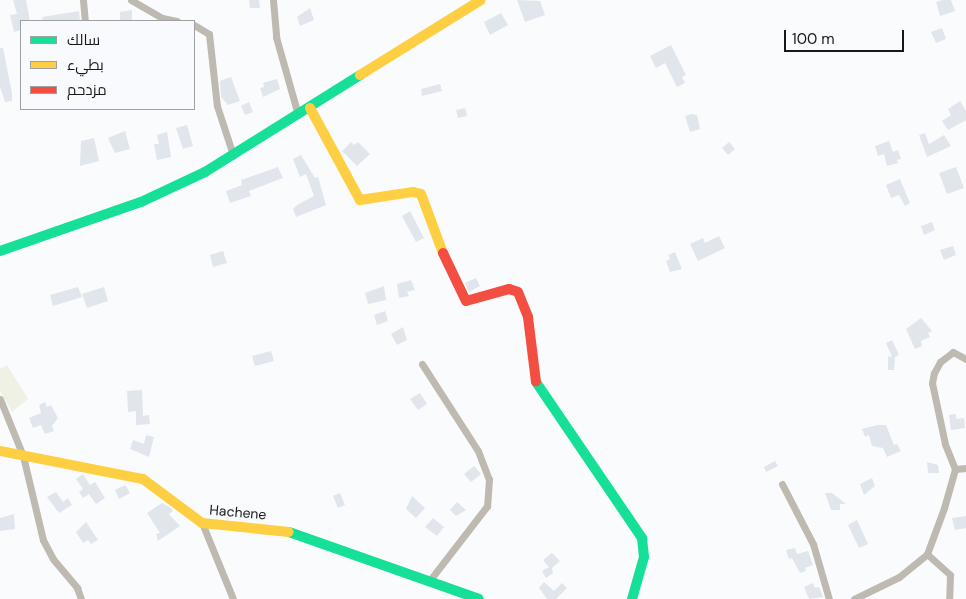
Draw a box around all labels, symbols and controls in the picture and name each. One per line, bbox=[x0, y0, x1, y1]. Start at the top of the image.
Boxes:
legend bbox=[20, 20, 195, 110]
scale bar bbox=[786, 20, 906, 52]
text: 100 m bbox=[792, 29, 835, 49]
text: سالك bbox=[67, 30, 100, 50]
text: بطيء bbox=[67, 55, 104, 75]
text: مزدحم bbox=[67, 80, 107, 100]
street label: Hachene bbox=[209, 501, 267, 523]

